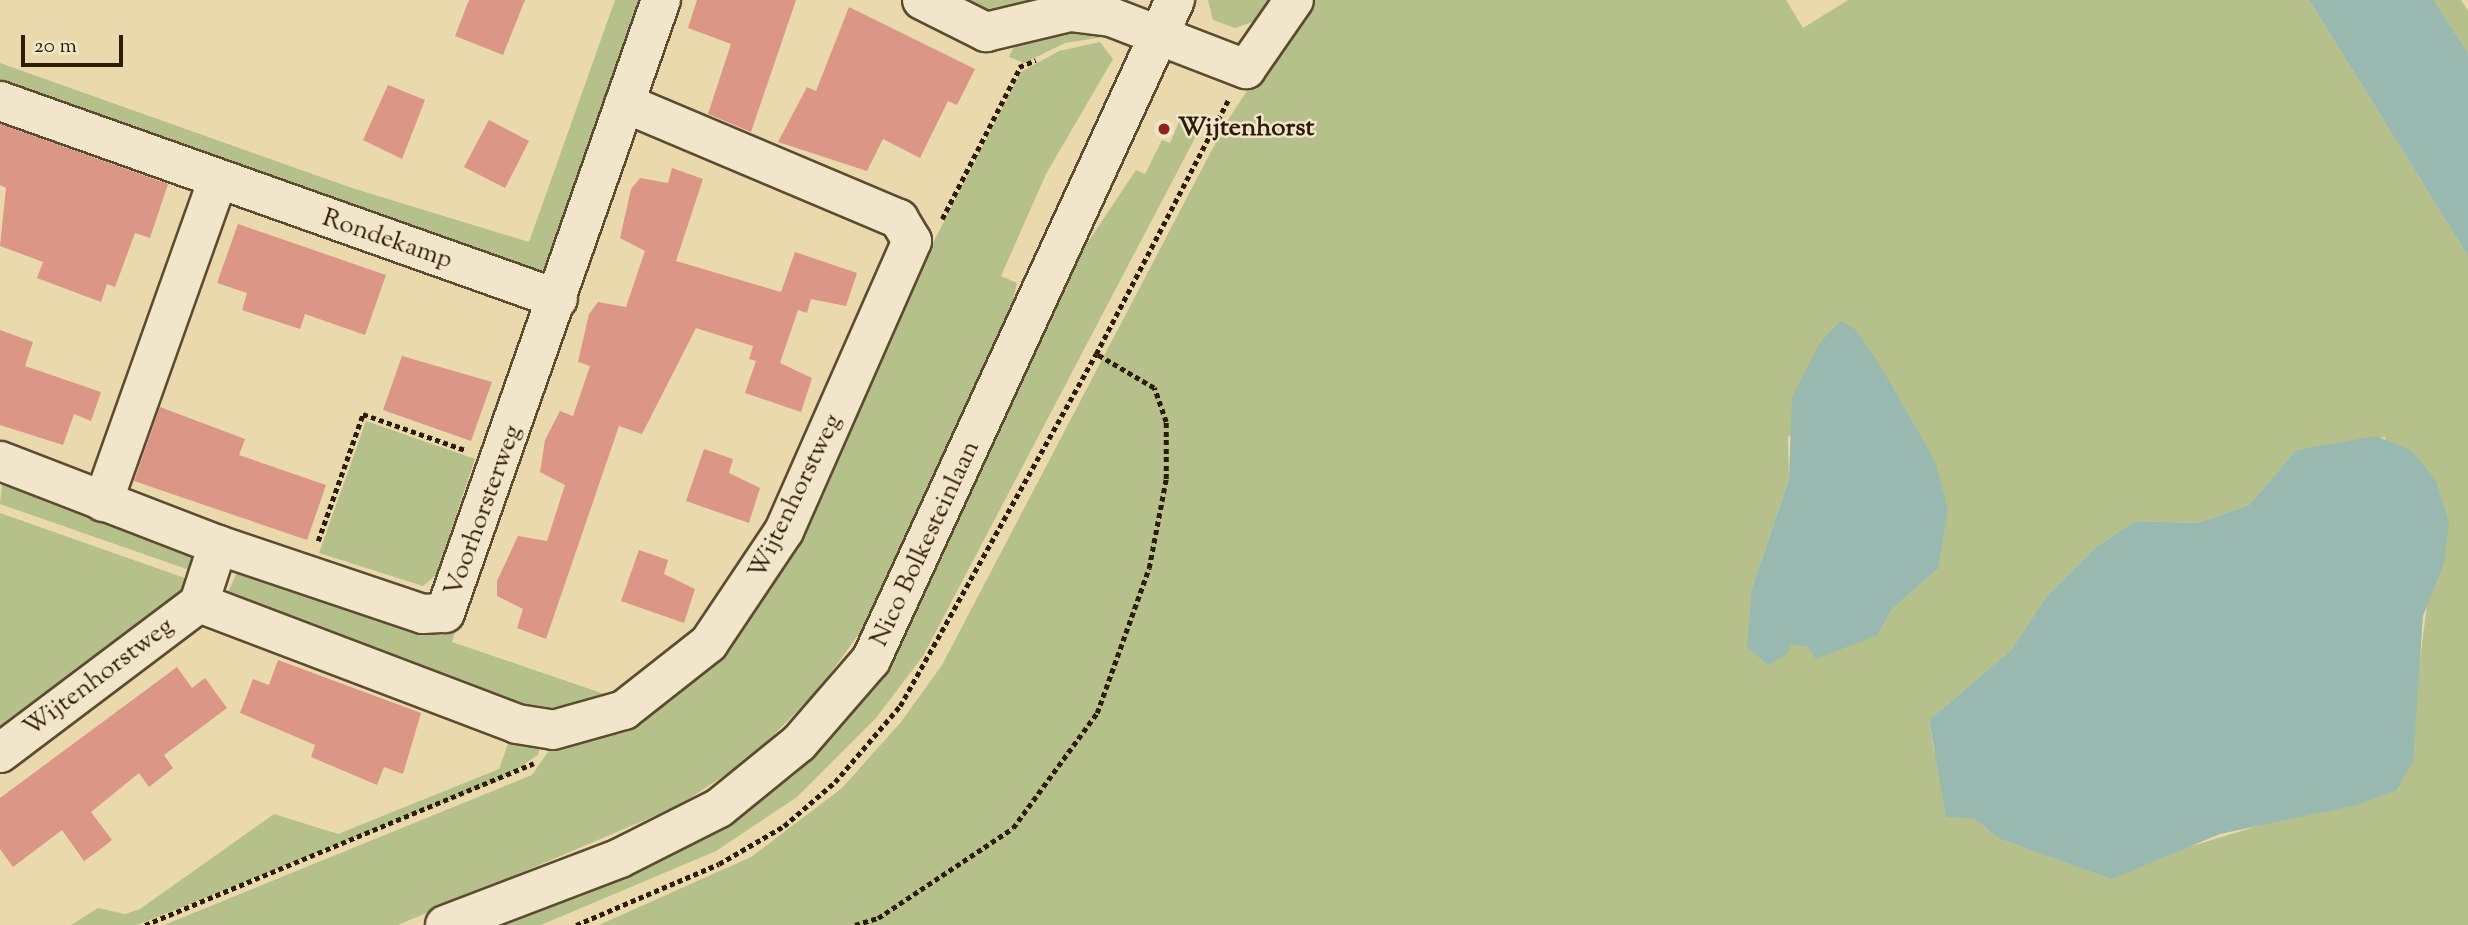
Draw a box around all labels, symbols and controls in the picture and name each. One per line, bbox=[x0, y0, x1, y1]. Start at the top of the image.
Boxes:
scale bar bbox=[24, 21, 126, 65]
text: 20 m bbox=[34, 32, 77, 62]
place label: Wijtenhorst bbox=[1178, 113, 1314, 145]
marker: Wijtenhorst bbox=[1156, 121, 1172, 137]
street label: Rondekamp bbox=[318, 203, 456, 277]
street label: Wijtenhorstweg bbox=[743, 409, 849, 585]
street label: Voorhorsterweg bbox=[439, 421, 529, 601]
street label: Nico Bolkesteinlaan bbox=[865, 436, 987, 652]
street label: Wijtenhorstweg bbox=[18, 611, 180, 745]

